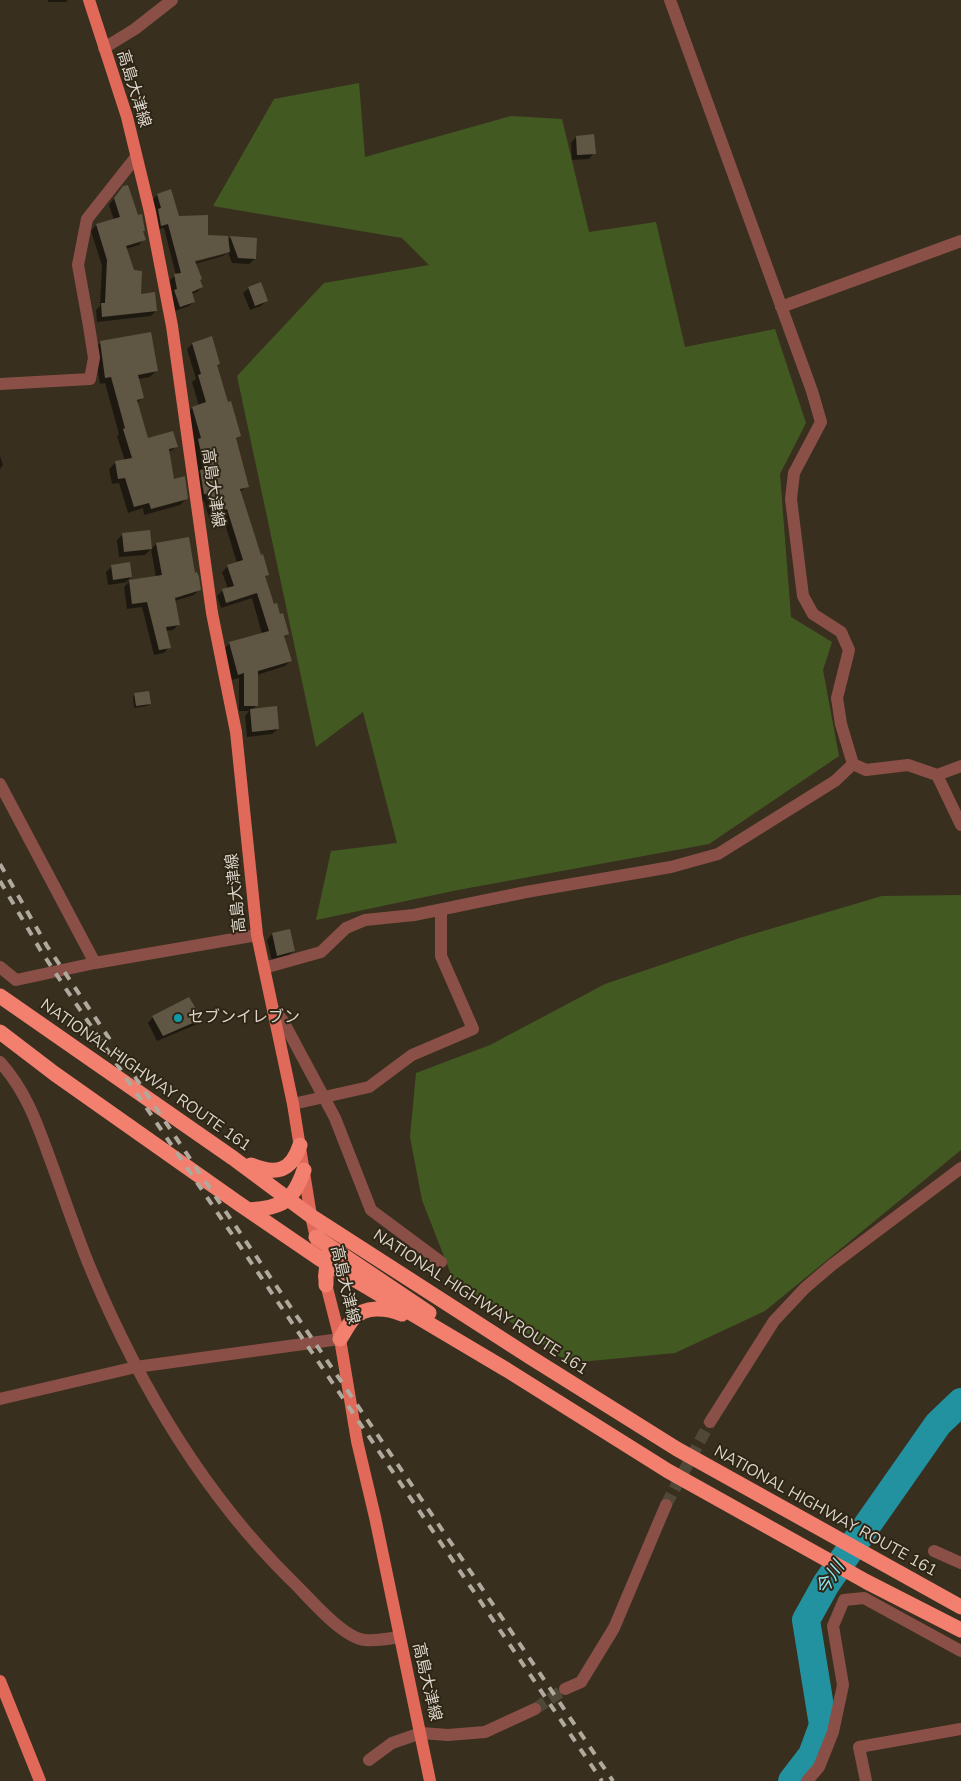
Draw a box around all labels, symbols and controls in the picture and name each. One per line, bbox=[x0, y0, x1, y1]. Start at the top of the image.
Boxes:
street label: 高島大津線 bbox=[112, 48, 154, 130]
street label: 高島大津線 bbox=[197, 447, 227, 529]
street label: 高島大津線 bbox=[223, 852, 251, 934]
street label: NATIONAL HIGHWAY ROUTE 161 bbox=[36, 996, 254, 1156]
place label: セブンイレブン bbox=[188, 1008, 300, 1028]
marker: セブンイレブン bbox=[172, 1012, 184, 1024]
street label: NATIONAL HIGHWAY ROUTE 161 bbox=[369, 1226, 591, 1380]
street label: 高島大津線 bbox=[326, 1244, 362, 1326]
street label: NATIONAL HIGHWAY ROUTE 161 bbox=[710, 1442, 940, 1582]
water label: 今川 bbox=[812, 1558, 850, 1600]
street label: 高島大津線 bbox=[408, 1641, 444, 1723]

